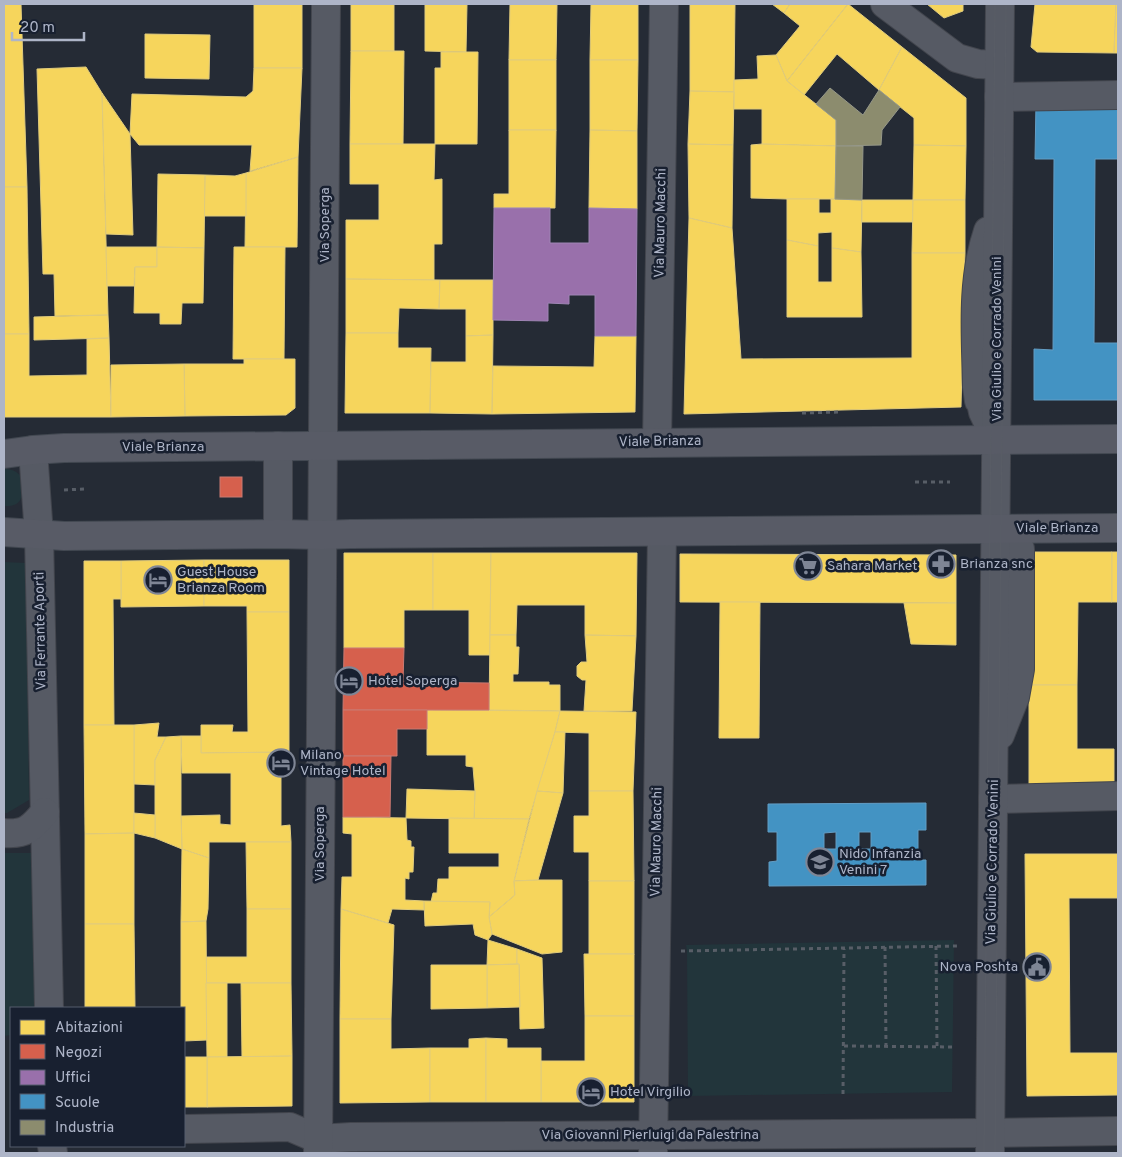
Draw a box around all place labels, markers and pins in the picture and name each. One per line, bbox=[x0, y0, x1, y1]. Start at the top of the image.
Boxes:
pharmacy icon: Brianza snc bbox=[926, 549, 956, 579]
supermarket icon: Sahara Market bbox=[793, 551, 823, 581]
place label: Brianza snc bbox=[960, 556, 1033, 573]
place label: Sahara Market bbox=[827, 558, 918, 575]
place label: Guest House Brianza Room bbox=[177, 564, 265, 597]
hotel icon: Guest House Brianza Room bbox=[143, 565, 173, 595]
hotel icon: Hotel Soperga bbox=[334, 666, 364, 696]
place label: Hotel Soperga bbox=[368, 673, 457, 690]
place label: Milano Vintage Hotel bbox=[300, 747, 386, 780]
hotel icon: Milano Vintage Hotel bbox=[266, 748, 296, 778]
place label: Nido Infanzia Venini 7 bbox=[839, 846, 921, 879]
school or university icon: Nido Infanzia Venini 7 bbox=[805, 847, 835, 877]
public building icon: Nova Poshta bbox=[1022, 952, 1052, 982]
place label: Nova Poshta bbox=[939, 959, 1018, 976]
hotel icon: Hotel Virgilio bbox=[576, 1077, 606, 1107]
place label: Hotel Virgilio bbox=[610, 1084, 691, 1101]

